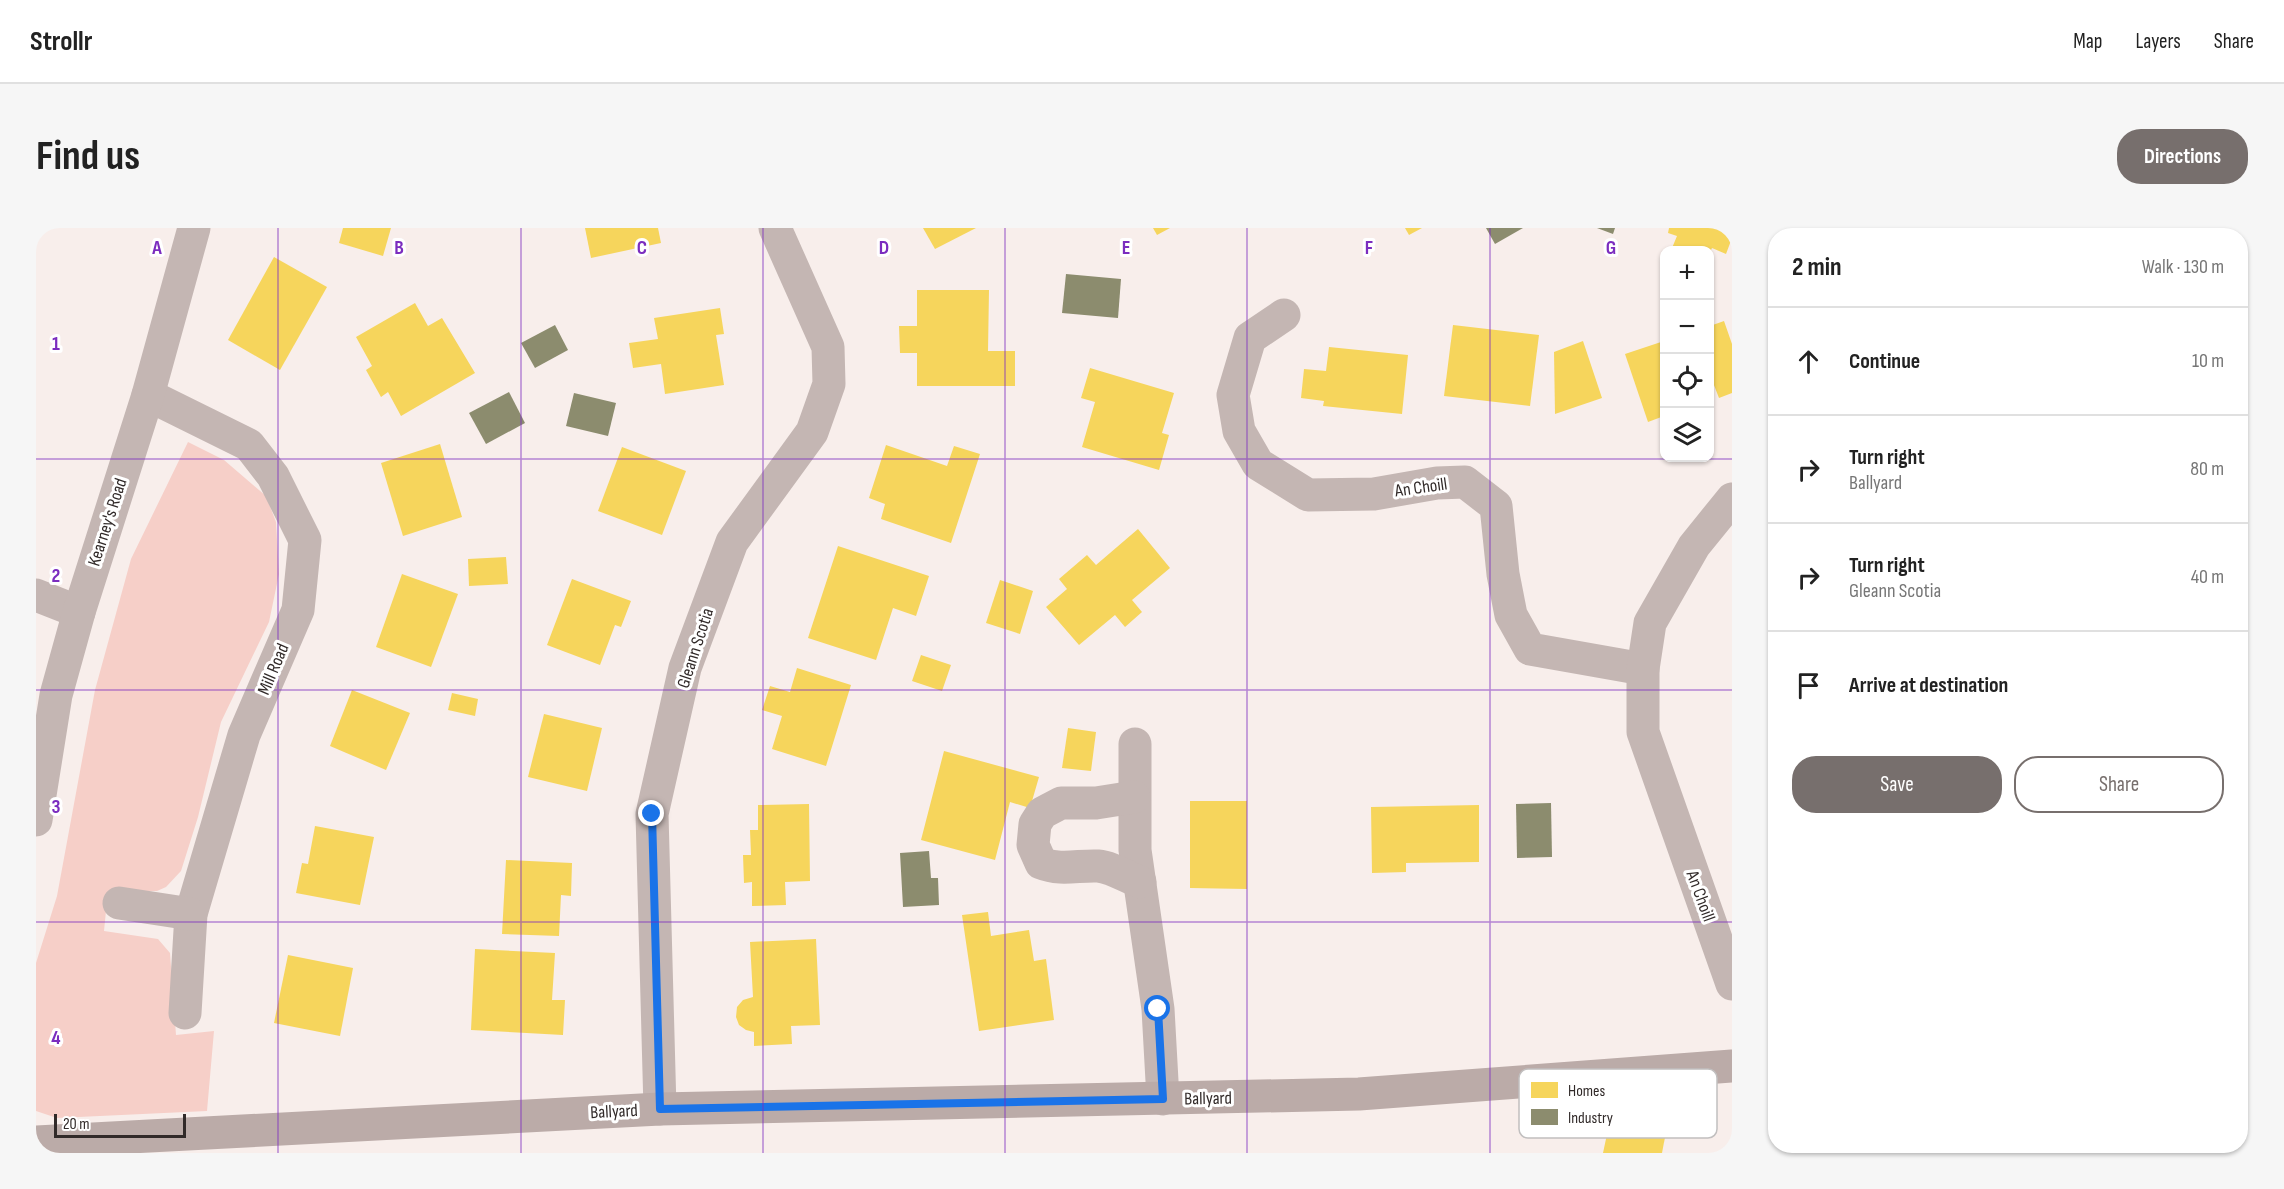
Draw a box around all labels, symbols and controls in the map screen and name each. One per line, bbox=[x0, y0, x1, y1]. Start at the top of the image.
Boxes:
text: Strollr bbox=[30, 25, 92, 58]
text: Map bbox=[2073, 29, 2102, 54]
text: Layers bbox=[2135, 29, 2181, 54]
text: Share bbox=[2214, 29, 2254, 54]
button: Directions bbox=[2117, 129, 2248, 184]
text: Find us bbox=[36, 131, 140, 182]
text: A bbox=[151, 236, 162, 260]
text: B bbox=[394, 236, 404, 260]
text: C bbox=[637, 236, 647, 260]
text: D bbox=[879, 236, 889, 260]
text: E bbox=[1122, 236, 1130, 260]
text: F bbox=[1365, 236, 1373, 260]
text: G bbox=[1606, 236, 1616, 260]
map controls bbox=[1660, 246, 1714, 462]
button: + bbox=[1660, 246, 1714, 300]
text: 2 min bbox=[1792, 252, 1842, 283]
text: Walk · 130 m bbox=[2142, 255, 2224, 279]
button: − bbox=[1660, 300, 1714, 354]
text: 1 bbox=[52, 332, 60, 356]
icon: ahead bbox=[1792, 345, 1825, 378]
text: Continue bbox=[1849, 348, 1920, 375]
text: 10 m bbox=[2192, 349, 2224, 373]
button: locate bbox=[1660, 354, 1714, 408]
button: layers bbox=[1660, 408, 1714, 462]
text: Turn right bbox=[1849, 444, 1925, 471]
icon: right bbox=[1792, 453, 1825, 486]
text: 80 m bbox=[2190, 457, 2224, 481]
text: Ballyard bbox=[1849, 471, 1902, 495]
street label: An Choill bbox=[1393, 473, 1449, 502]
street label: Kearney's Road bbox=[83, 476, 132, 569]
text: Turn right bbox=[1849, 552, 1925, 579]
icon: right bbox=[1792, 561, 1825, 594]
text: 2 bbox=[52, 564, 60, 588]
text: 40 m bbox=[2191, 565, 2224, 589]
text: Gleann Scotia bbox=[1849, 579, 1941, 603]
street label: Gleann Scotia bbox=[673, 605, 718, 691]
street label: Mill Road bbox=[253, 640, 294, 698]
icon: arrive bbox=[1792, 669, 1825, 702]
text: Arrive at destination bbox=[1849, 672, 2008, 699]
button: Save bbox=[1792, 756, 2002, 813]
button: Share bbox=[2014, 756, 2224, 813]
text: 3 bbox=[52, 795, 61, 819]
route end bbox=[638, 800, 664, 826]
street label: An Choill bbox=[1681, 867, 1719, 924]
route start bbox=[1144, 995, 1170, 1021]
text: 4 bbox=[51, 1026, 61, 1050]
legend bbox=[1519, 1069, 1717, 1138]
text: Homes bbox=[1568, 1082, 1605, 1101]
street label: Ballyard bbox=[1184, 1088, 1232, 1109]
street label: Ballyard bbox=[590, 1100, 638, 1123]
text: Industry bbox=[1568, 1109, 1613, 1128]
scale bar bbox=[54, 1111, 186, 1138]
text: 20 m bbox=[63, 1115, 90, 1134]

